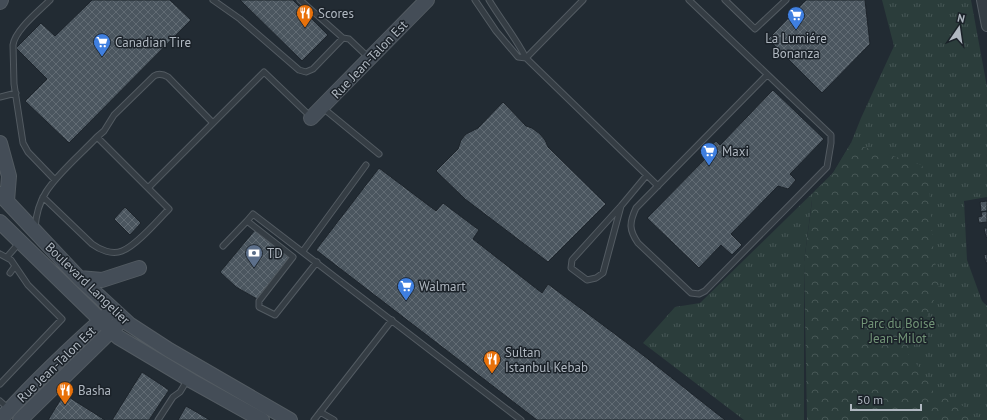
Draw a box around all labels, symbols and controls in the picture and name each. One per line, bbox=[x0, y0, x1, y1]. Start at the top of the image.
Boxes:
restaurant icon: Scores bbox=[295, 3, 315, 28]
place label: Scores bbox=[318, 5, 354, 22]
supermarket icon: La Lumiére Bonanza bbox=[786, 5, 806, 30]
north arrow bbox=[939, 8, 979, 48]
text: N bbox=[956, 11, 966, 26]
street label: Rue Jean-Talon Est bbox=[328, 16, 412, 102]
place label: La Lumiére Bonanza bbox=[765, 30, 827, 62]
supermarket icon: Canadian Tire bbox=[92, 32, 112, 57]
place label: Canadian Tire bbox=[115, 34, 191, 51]
supermarket icon: Maxi bbox=[699, 141, 719, 166]
place label: Maxi bbox=[722, 143, 749, 160]
street label: Boulevard Langelier bbox=[42, 239, 134, 328]
bank icon: TD bbox=[244, 243, 264, 268]
place label: TD bbox=[267, 245, 283, 262]
supermarket icon: Walmart bbox=[396, 276, 416, 301]
place label: Walmart bbox=[419, 278, 466, 295]
park label: Parc du Boisé Jean-Milot bbox=[861, 315, 935, 347]
street label: Rue Jean-Talon Est bbox=[13, 322, 100, 406]
place label: Sultan Istanbul Kebab bbox=[505, 344, 588, 376]
restaurant icon: Sultan Istanbul Kebab bbox=[482, 349, 502, 374]
restaurant icon: Basha bbox=[55, 380, 75, 405]
place label: Basha bbox=[78, 382, 111, 399]
scale bar bbox=[851, 386, 921, 412]
text: 50 m bbox=[857, 392, 883, 407]

